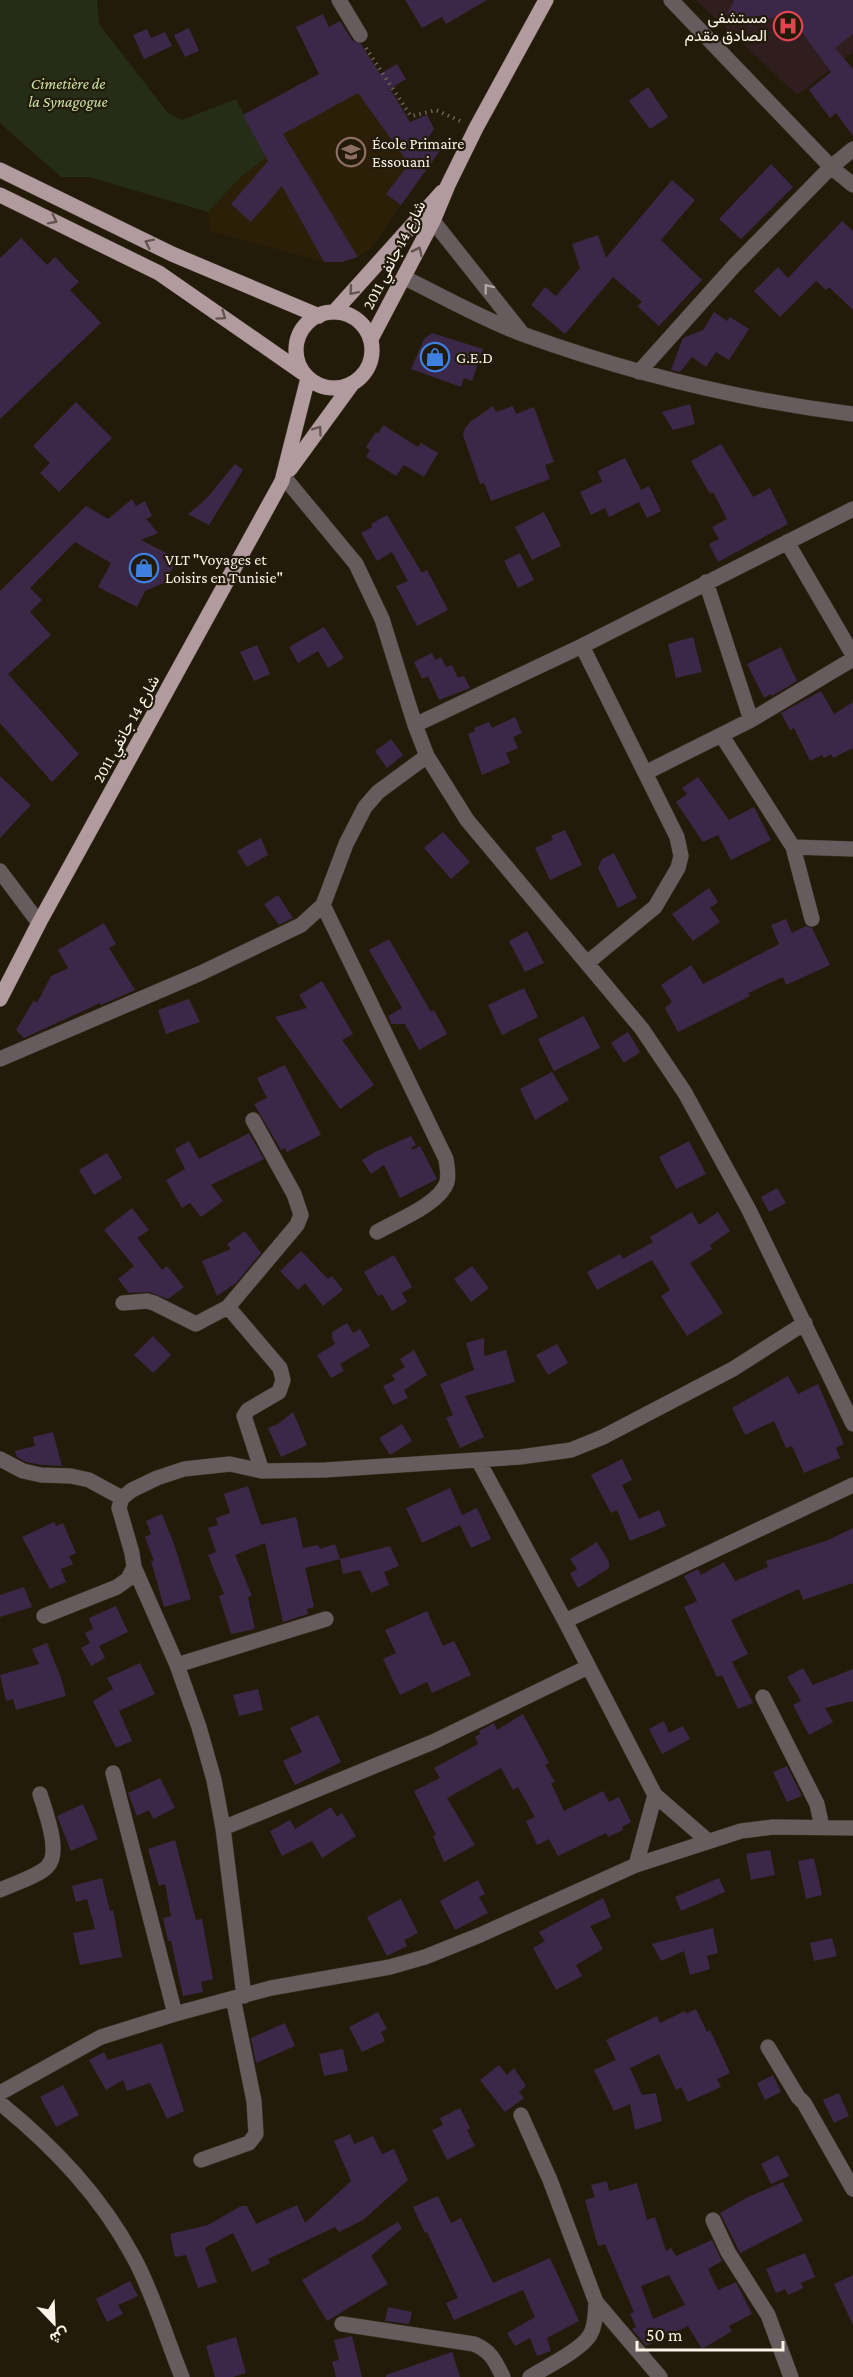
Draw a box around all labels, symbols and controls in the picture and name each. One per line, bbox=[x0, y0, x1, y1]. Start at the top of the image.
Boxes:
place label: مستشفى الصادق مقدم bbox=[684, 9, 767, 46]
hospital icon: مستشفى الصادق مقدم bbox=[772, 10, 804, 42]
park label: Cimetière de la Synagogue bbox=[28, 75, 108, 111]
place label: École Primaire Essouani bbox=[372, 135, 464, 170]
school or university icon: École Primaire Essouani bbox=[335, 136, 367, 168]
street label: شارع 14 جانفي 2011 bbox=[359, 198, 433, 314]
one-way arrow bbox=[46, 213, 57, 224]
one-way arrow bbox=[145, 238, 156, 250]
one-way arrow bbox=[411, 246, 423, 257]
one-way arrow bbox=[484, 283, 495, 294]
one-way arrow bbox=[349, 284, 360, 295]
one-way arrow bbox=[215, 309, 226, 320]
shop icon: G.E.D bbox=[419, 341, 451, 373]
place label: G.E.D bbox=[456, 349, 493, 366]
one-way arrow bbox=[311, 426, 322, 437]
place label: VLT "Voyages et Loisirs en Tunisie" bbox=[165, 551, 283, 586]
shop icon: VLT "Voyages et Loisirs en Tunisie" bbox=[128, 552, 160, 584]
street label: شارع 14 جانفي 2011 bbox=[90, 672, 167, 788]
north arrow bbox=[24, 2293, 84, 2353]
scale bar bbox=[637, 2314, 782, 2352]
text: ش bbox=[47, 2324, 72, 2348]
text: 50 m bbox=[646, 2325, 683, 2345]

